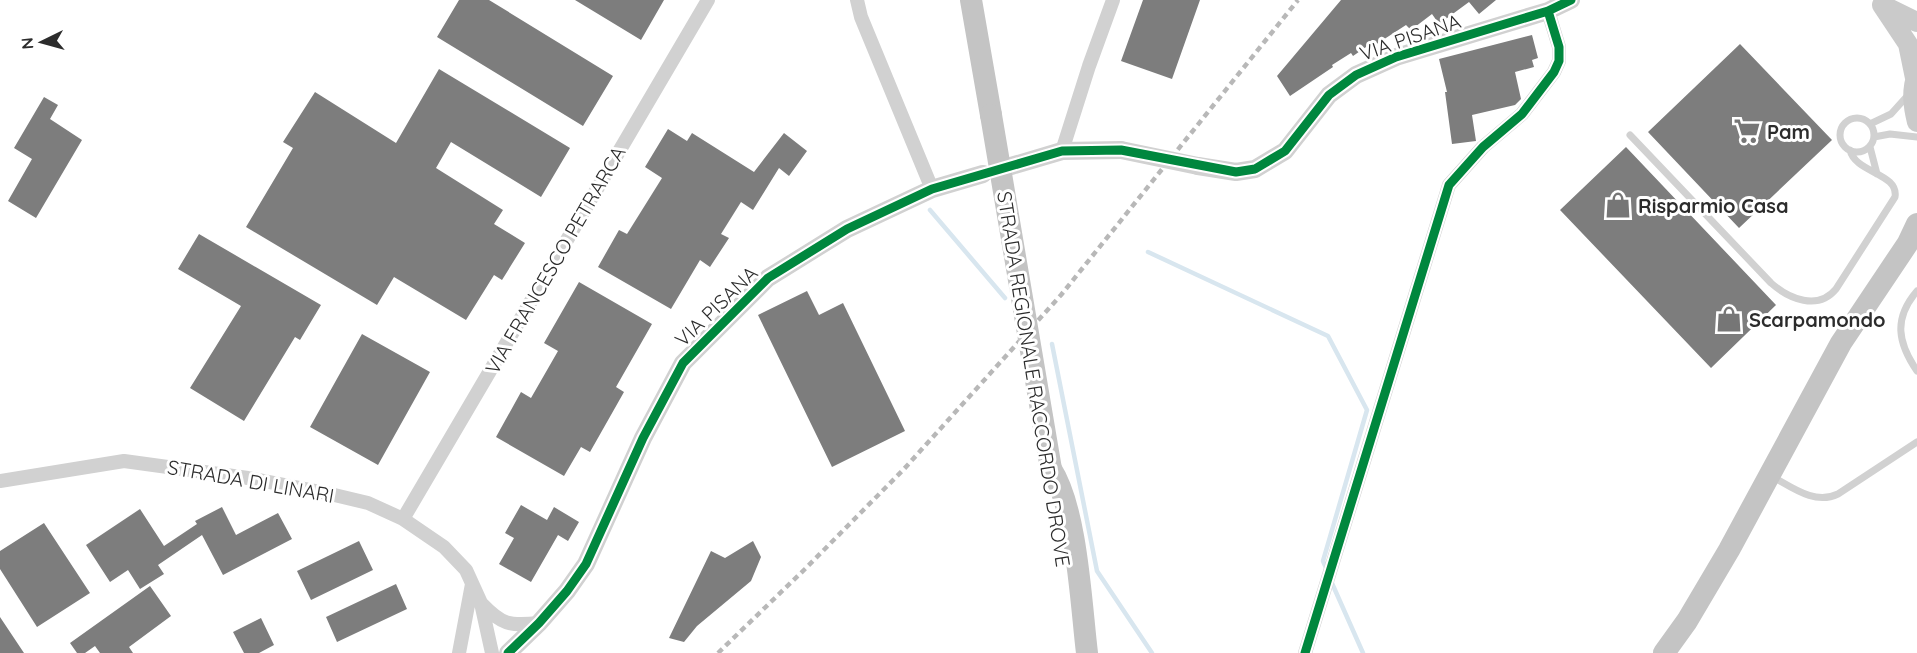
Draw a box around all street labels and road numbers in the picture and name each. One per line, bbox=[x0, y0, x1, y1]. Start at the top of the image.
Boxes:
street label: VIA PISANA bbox=[1356, 8, 1464, 66]
street label: VIA FRANCESCO PETRARCA bbox=[479, 141, 631, 379]
street label: STRADA REGIONALE RACCORDO DROVE bbox=[992, 189, 1076, 569]
street label: VIA PISANA bbox=[669, 260, 763, 352]
street label: STRADA DI LINARI bbox=[166, 454, 336, 508]

